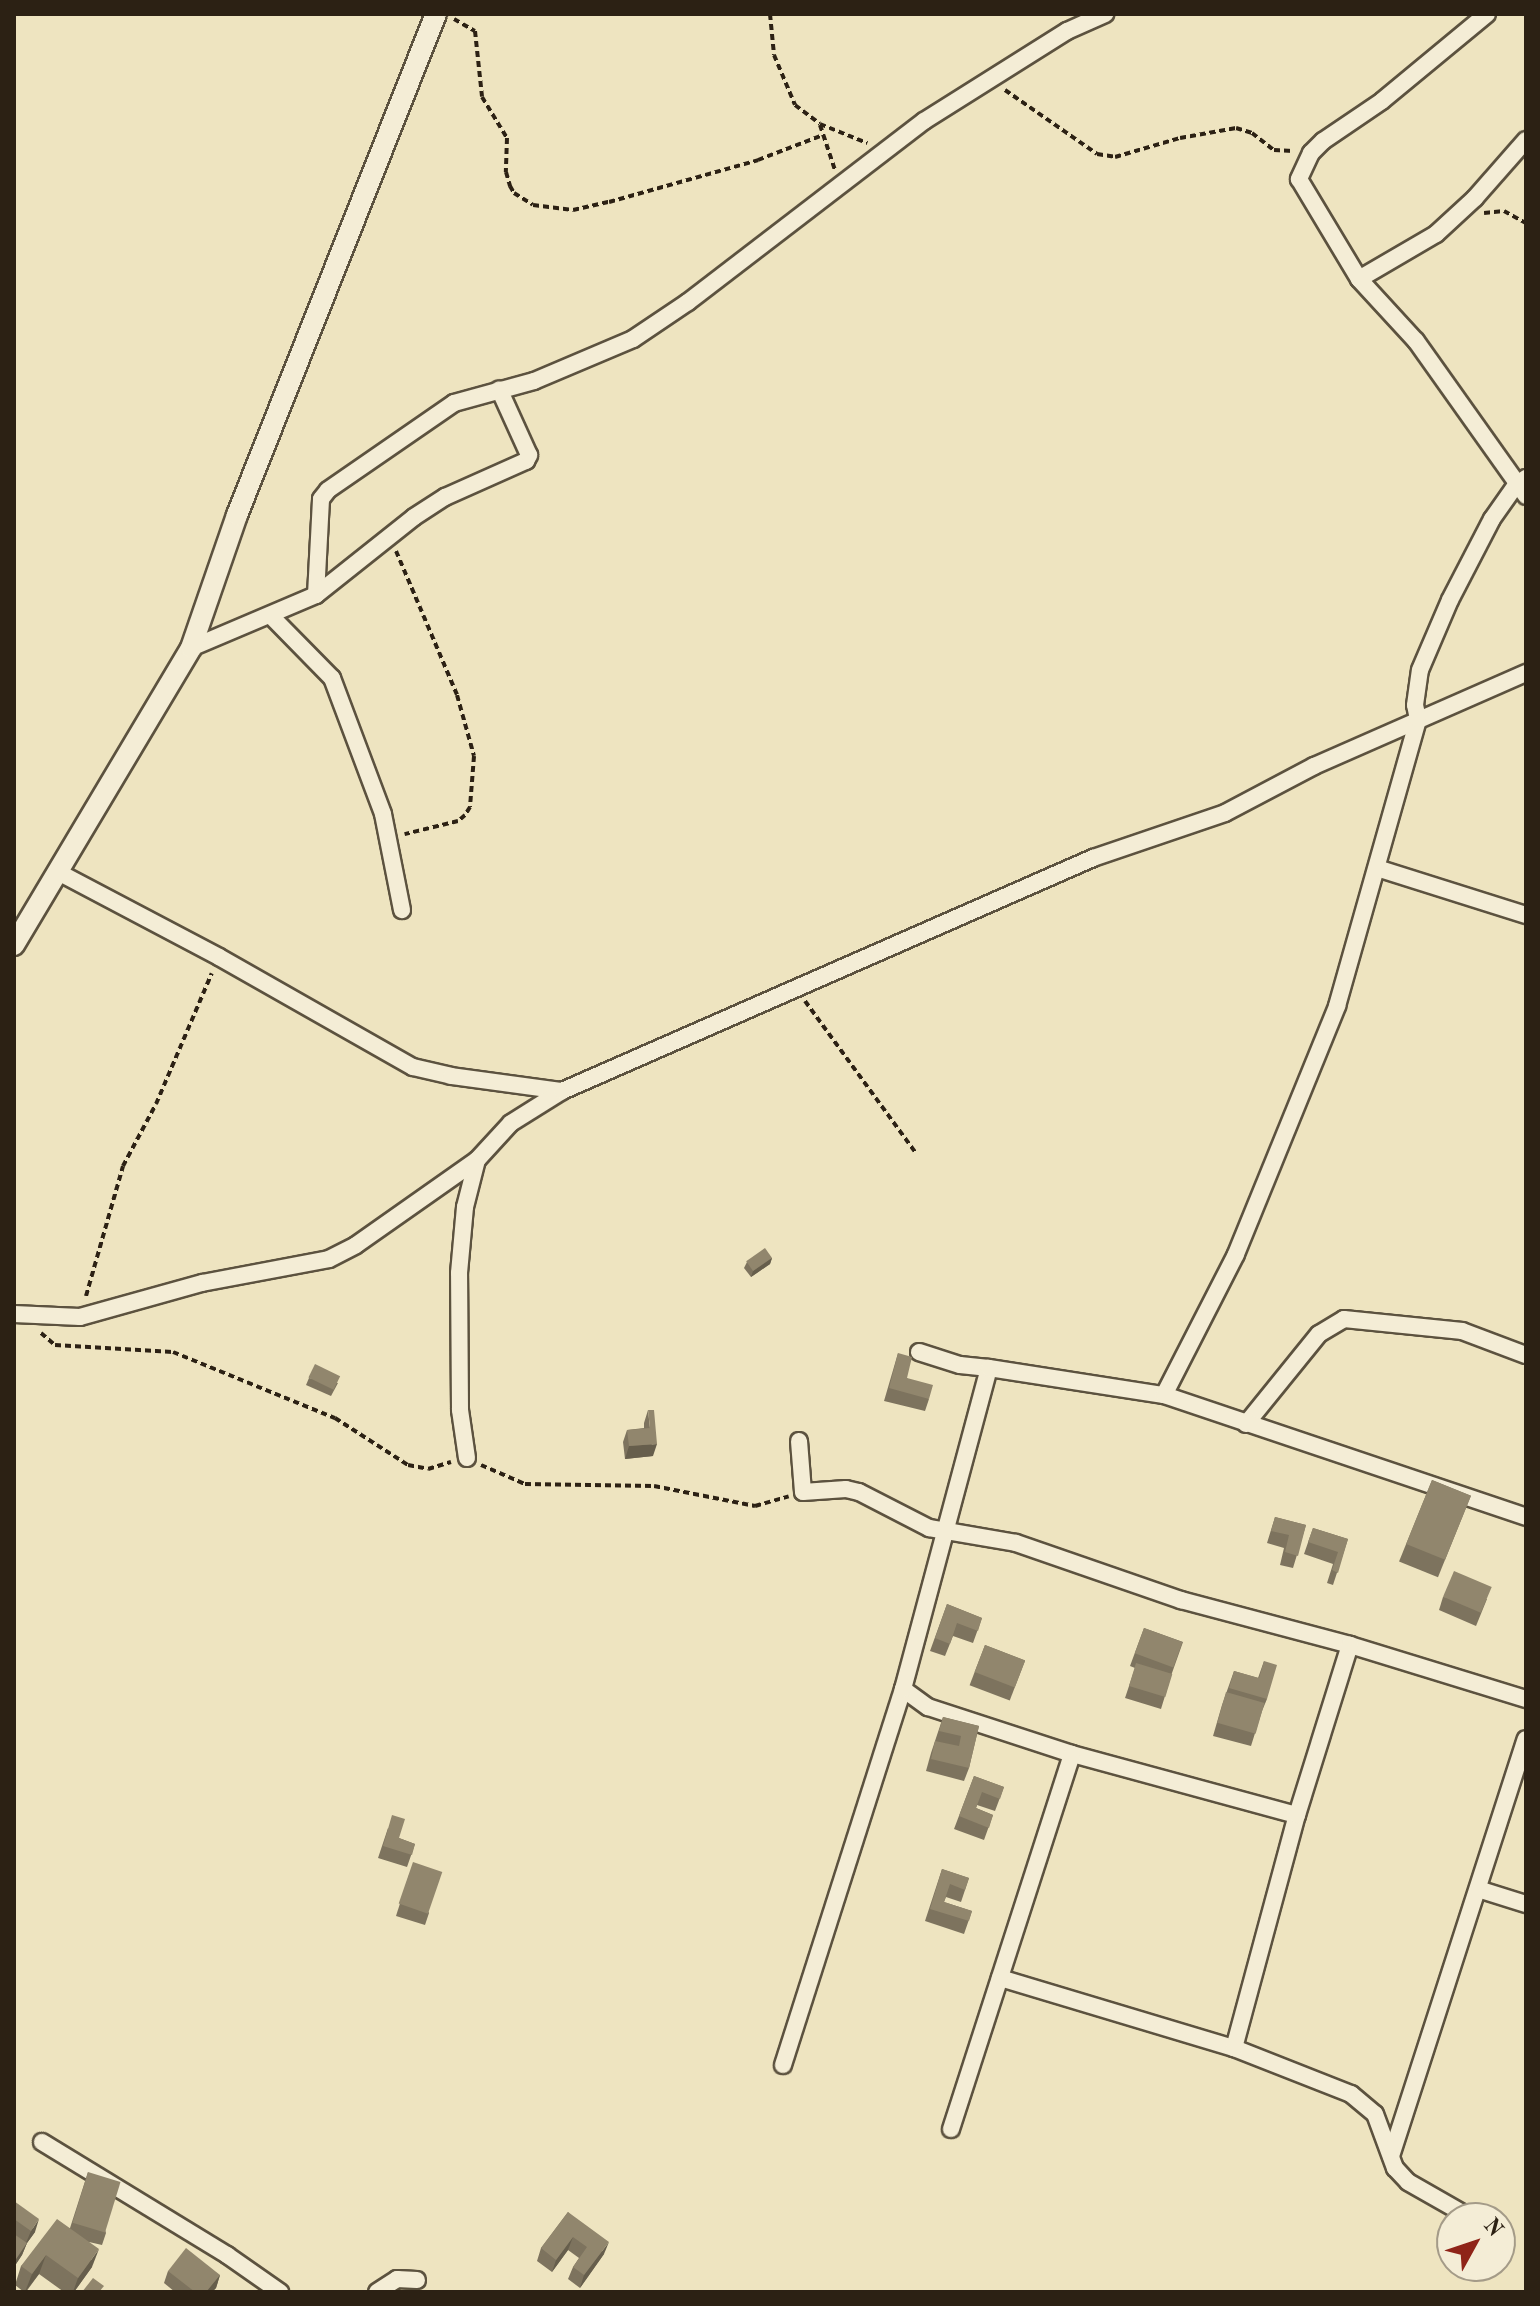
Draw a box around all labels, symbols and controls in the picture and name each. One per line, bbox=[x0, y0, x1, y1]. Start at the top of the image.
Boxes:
north arrow bbox=[1436, 2202, 1516, 2282]
text: N bbox=[1479, 2214, 1507, 2241]

